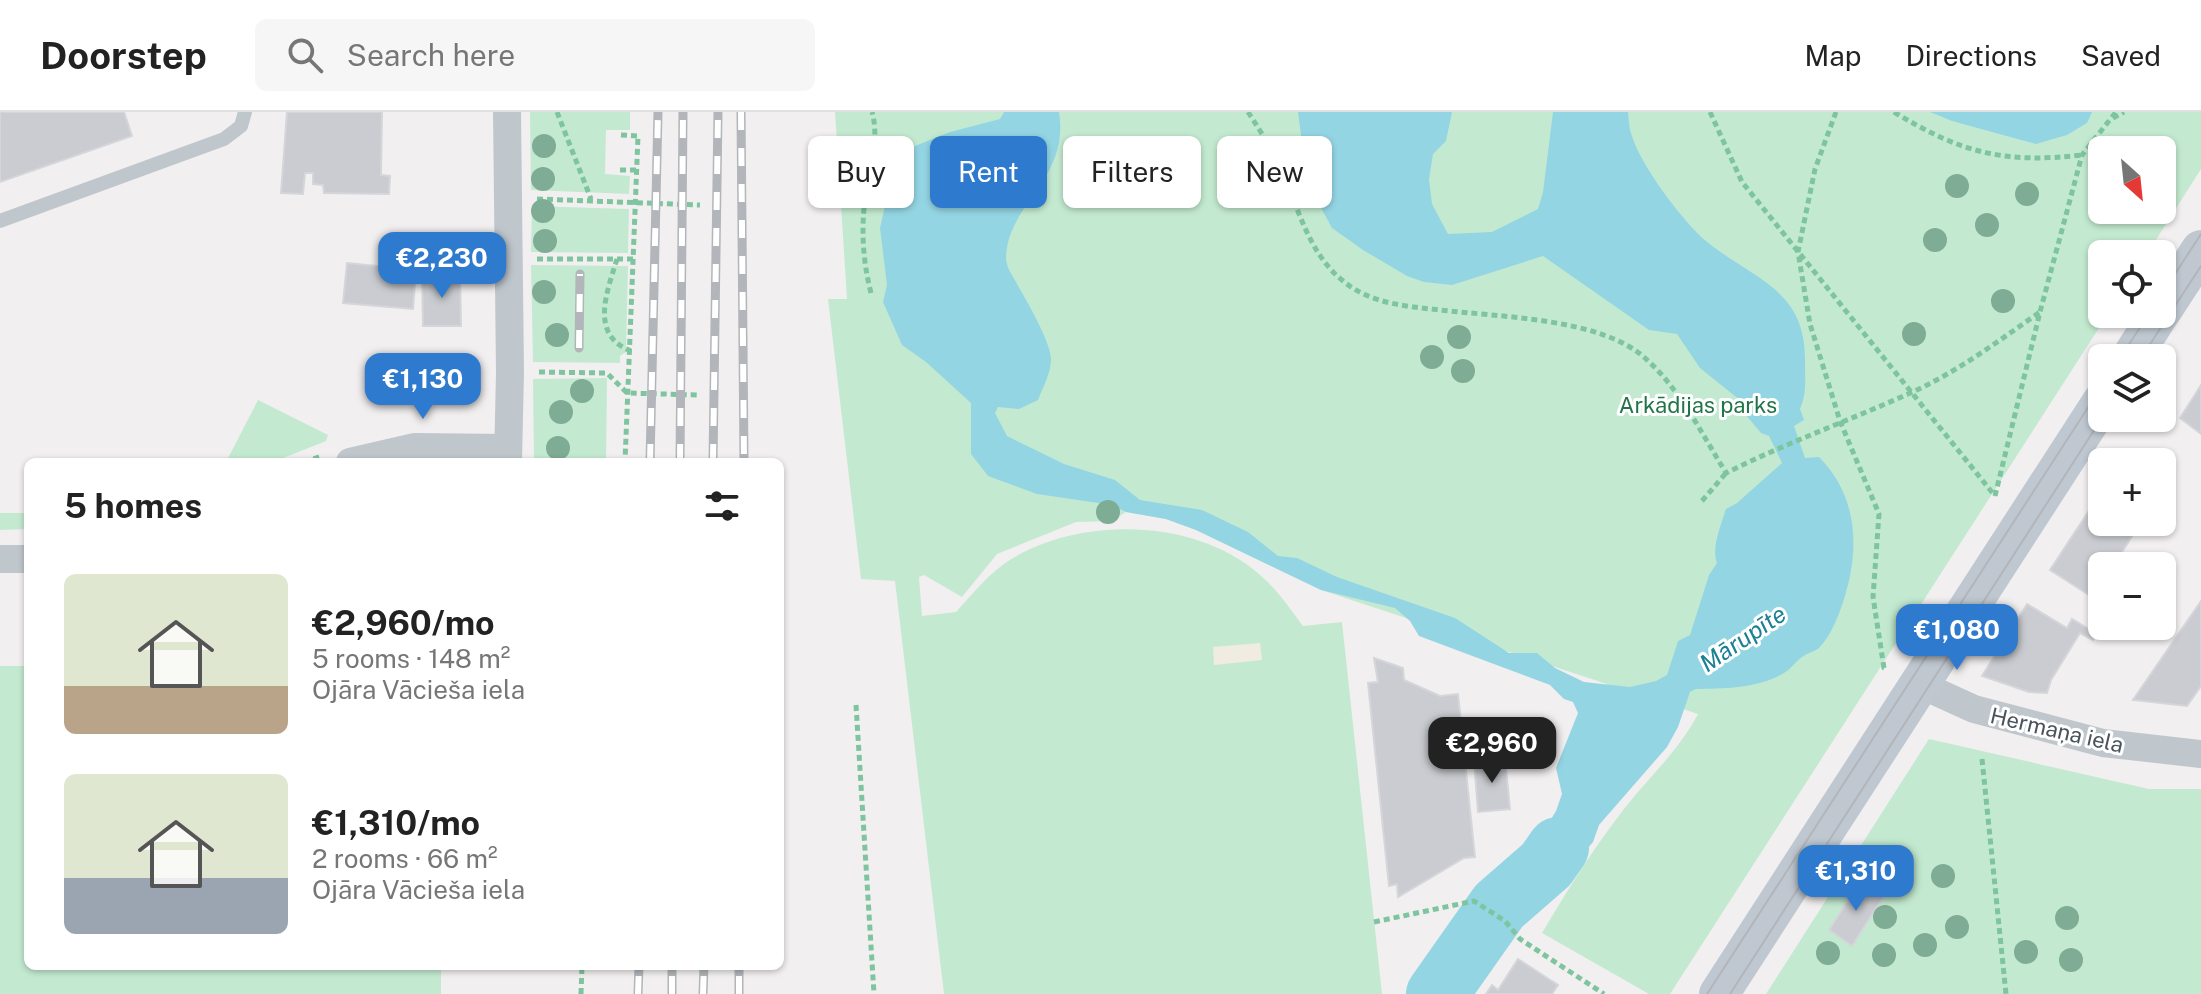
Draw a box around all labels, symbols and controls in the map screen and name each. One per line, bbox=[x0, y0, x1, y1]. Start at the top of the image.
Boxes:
search box bbox=[255, 19, 815, 91]
text: Doorstep bbox=[40, 33, 207, 78]
icon: search bbox=[283, 33, 327, 77]
text: Search here bbox=[347, 37, 515, 73]
text: Map bbox=[1805, 39, 1861, 72]
text: Directions bbox=[1905, 39, 2037, 72]
text: Saved bbox=[2081, 39, 2161, 72]
chip: Buy bbox=[808, 136, 914, 208]
chip: Rent bbox=[930, 136, 1047, 208]
chip: Filters bbox=[1063, 136, 1201, 208]
chip: New bbox=[1217, 136, 1332, 208]
north arrow bbox=[2088, 136, 2176, 224]
map controls bbox=[2088, 136, 2176, 640]
pin: €2,230 bbox=[377, 232, 507, 300]
button: locate bbox=[2088, 240, 2176, 328]
text: €2,230 bbox=[396, 242, 488, 273]
button: layers bbox=[2088, 344, 2176, 432]
pin: €1,130 bbox=[358, 353, 488, 421]
text: €1,130 bbox=[383, 363, 463, 394]
park label: Arkādijas parks bbox=[1619, 392, 1777, 418]
button: + bbox=[2088, 448, 2176, 536]
icon: filters bbox=[700, 484, 744, 528]
text: 5 homes bbox=[64, 486, 202, 526]
button: − bbox=[2088, 552, 2176, 640]
water label: Mārupīte bbox=[1694, 599, 1791, 677]
text: €2,960/mo bbox=[312, 603, 495, 643]
pin: €1,080 bbox=[1892, 604, 2022, 672]
icon: home bbox=[128, 606, 224, 702]
text: €1,080 bbox=[1914, 614, 2000, 645]
text: 5 rooms · 148 m² bbox=[312, 643, 510, 674]
text: Ojāra Vācieša iela bbox=[312, 674, 525, 705]
street label: Hermaņa iela bbox=[1988, 702, 2126, 758]
pin: €2,960 bbox=[1427, 717, 1557, 785]
text: €2,960 bbox=[1446, 727, 1538, 758]
text: €1,310/mo bbox=[312, 803, 480, 843]
icon: home bbox=[128, 806, 224, 902]
text: 2 rooms · 66 m² bbox=[312, 843, 498, 874]
pin: €1,310 bbox=[1791, 845, 1921, 913]
text: €1,310 bbox=[1816, 855, 1896, 886]
text: Ojāra Vācieša iela bbox=[312, 874, 525, 905]

